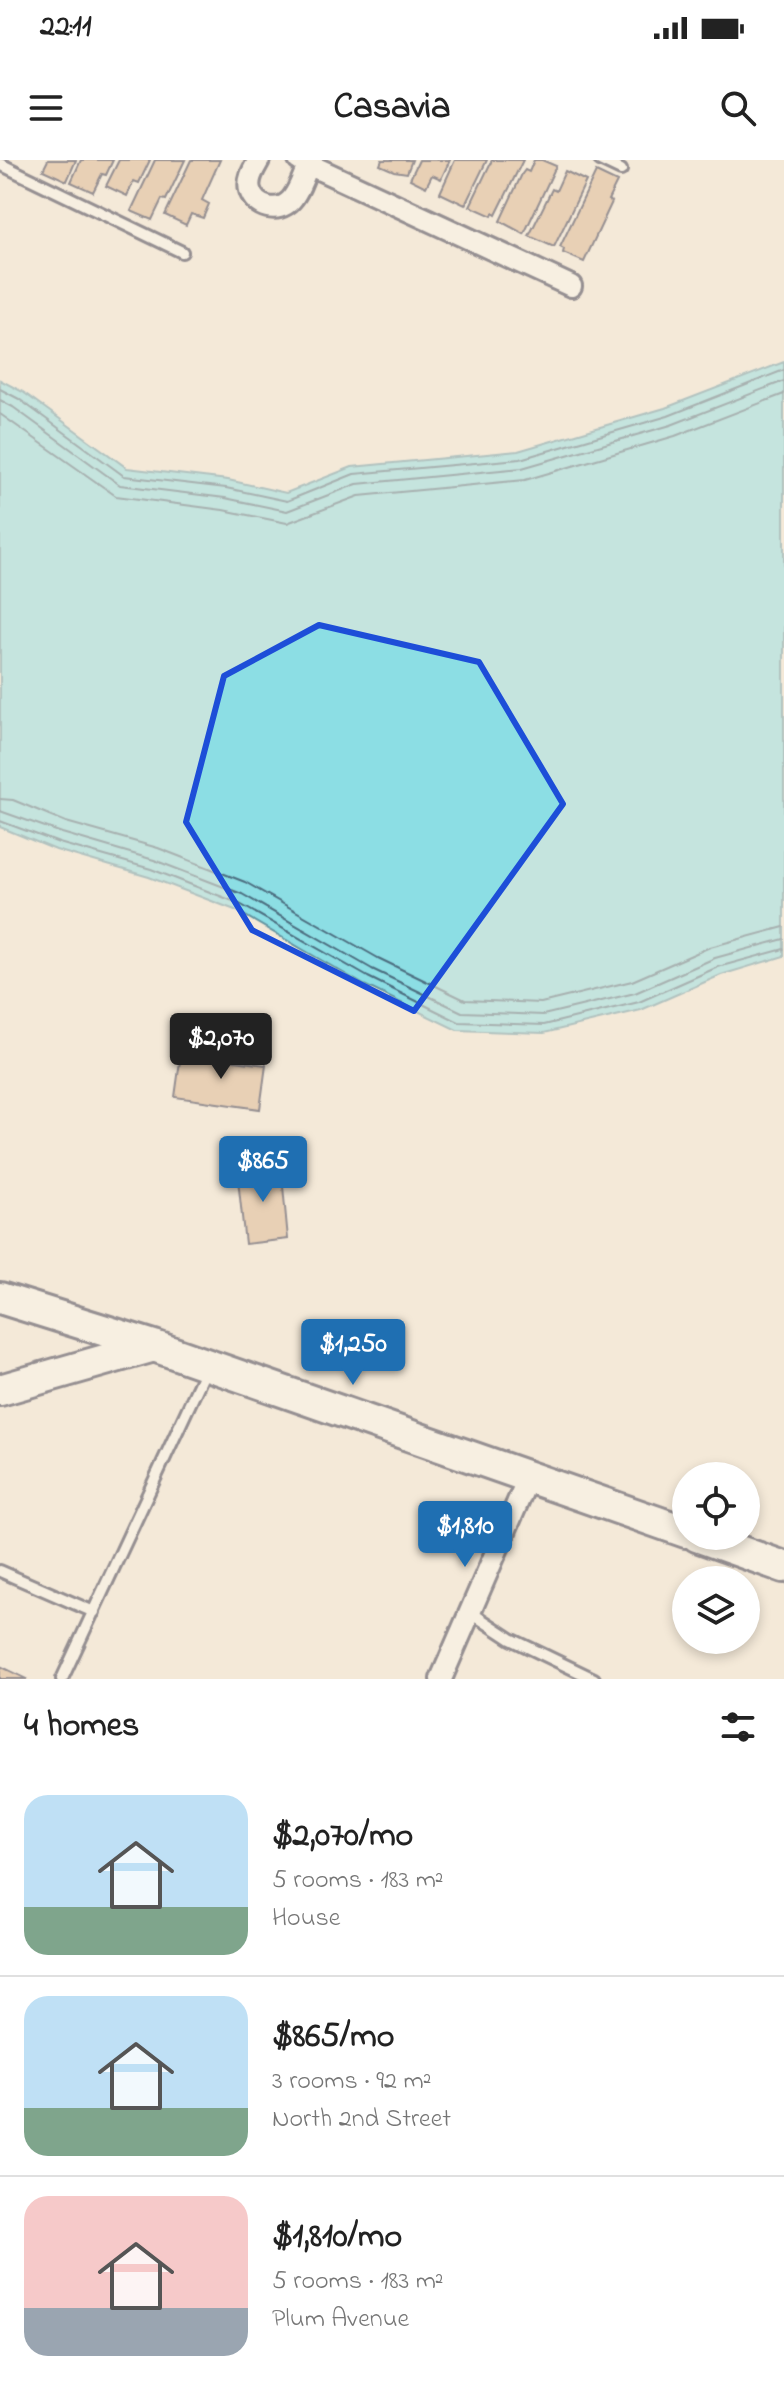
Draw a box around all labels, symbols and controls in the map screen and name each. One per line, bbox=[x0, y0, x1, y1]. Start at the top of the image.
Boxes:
text: 22:11 bbox=[40, 6, 91, 50]
text: Casavia bbox=[334, 82, 450, 135]
icon: menu bbox=[24, 86, 68, 130]
icon: search bbox=[716, 86, 760, 130]
pin: $2,070 bbox=[156, 1013, 286, 1081]
text: $2,070 bbox=[188, 1020, 254, 1058]
pin: $865 bbox=[216, 1136, 310, 1204]
text: $865 bbox=[237, 1143, 289, 1181]
pin: $1,250 bbox=[288, 1319, 418, 1387]
text: $1,250 bbox=[319, 1326, 387, 1364]
map controls bbox=[672, 1462, 760, 1654]
button: locate bbox=[672, 1462, 760, 1550]
pin: $1,810 bbox=[400, 1501, 530, 1569]
text: $1,810 bbox=[436, 1508, 494, 1546]
button: layers bbox=[672, 1566, 760, 1654]
text: 4 homes bbox=[24, 1702, 139, 1752]
icon: filters bbox=[716, 1705, 760, 1749]
text: $2,070/mo bbox=[272, 1812, 413, 1862]
icon: home bbox=[88, 1827, 184, 1923]
text: 5 rooms · 183 m² bbox=[272, 1862, 444, 1900]
text: House bbox=[272, 1900, 340, 1938]
text: $865/mo bbox=[272, 2013, 394, 2063]
icon: home bbox=[88, 2028, 184, 2124]
text: 3 rooms · 92 m² bbox=[272, 2063, 431, 2101]
text: North 2nd Street bbox=[272, 2101, 451, 2139]
text: $1,810/mo bbox=[272, 2213, 402, 2263]
icon: home bbox=[88, 2228, 184, 2324]
text: 5 rooms · 183 m² bbox=[272, 2263, 444, 2301]
text: Plum Avenue bbox=[272, 2301, 409, 2339]

